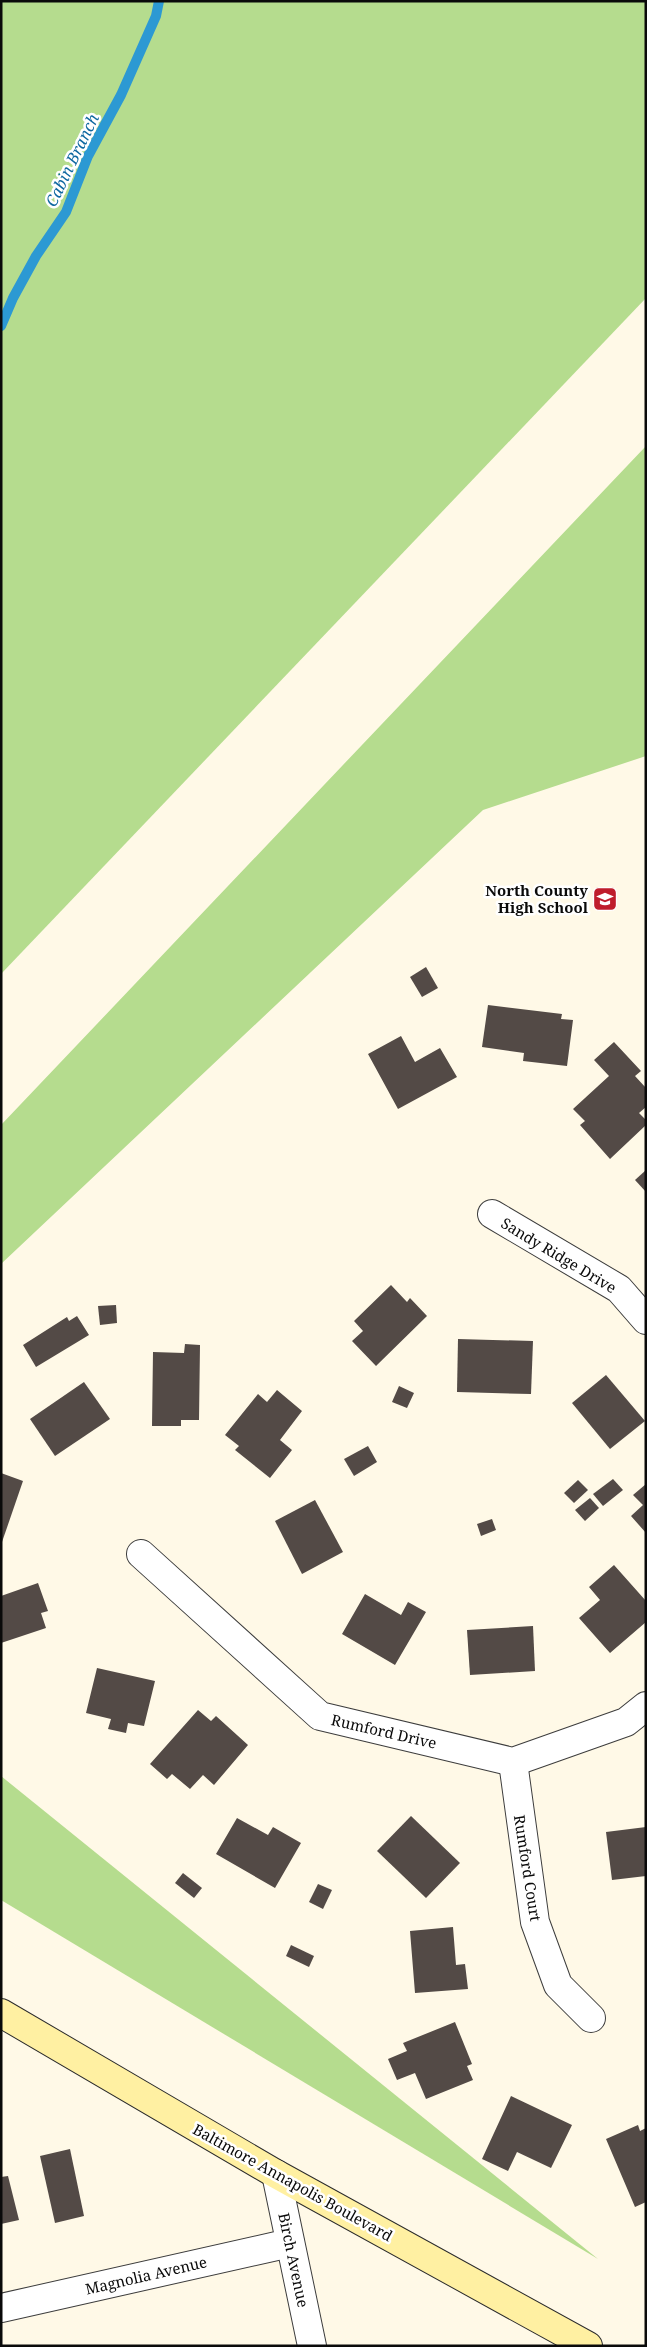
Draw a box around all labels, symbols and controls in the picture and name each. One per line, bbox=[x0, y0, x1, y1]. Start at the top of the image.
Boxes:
water label: Cabin Branch bbox=[40, 110, 104, 210]
place label: North County High School bbox=[485, 880, 589, 917]
school or university icon: North County High School bbox=[592, 886, 618, 912]
street label: Sandy Ridge Drive bbox=[498, 1213, 620, 1297]
street label: Rumford Drive bbox=[329, 1709, 439, 1753]
street label: Rumford Court bbox=[510, 1813, 546, 1923]
street label: Baltimore Annapolis Boulevard bbox=[190, 2119, 396, 2245]
street label: Birch Avenue bbox=[274, 2211, 314, 2309]
street label: Magnolia Avenue bbox=[83, 2251, 209, 2299]

